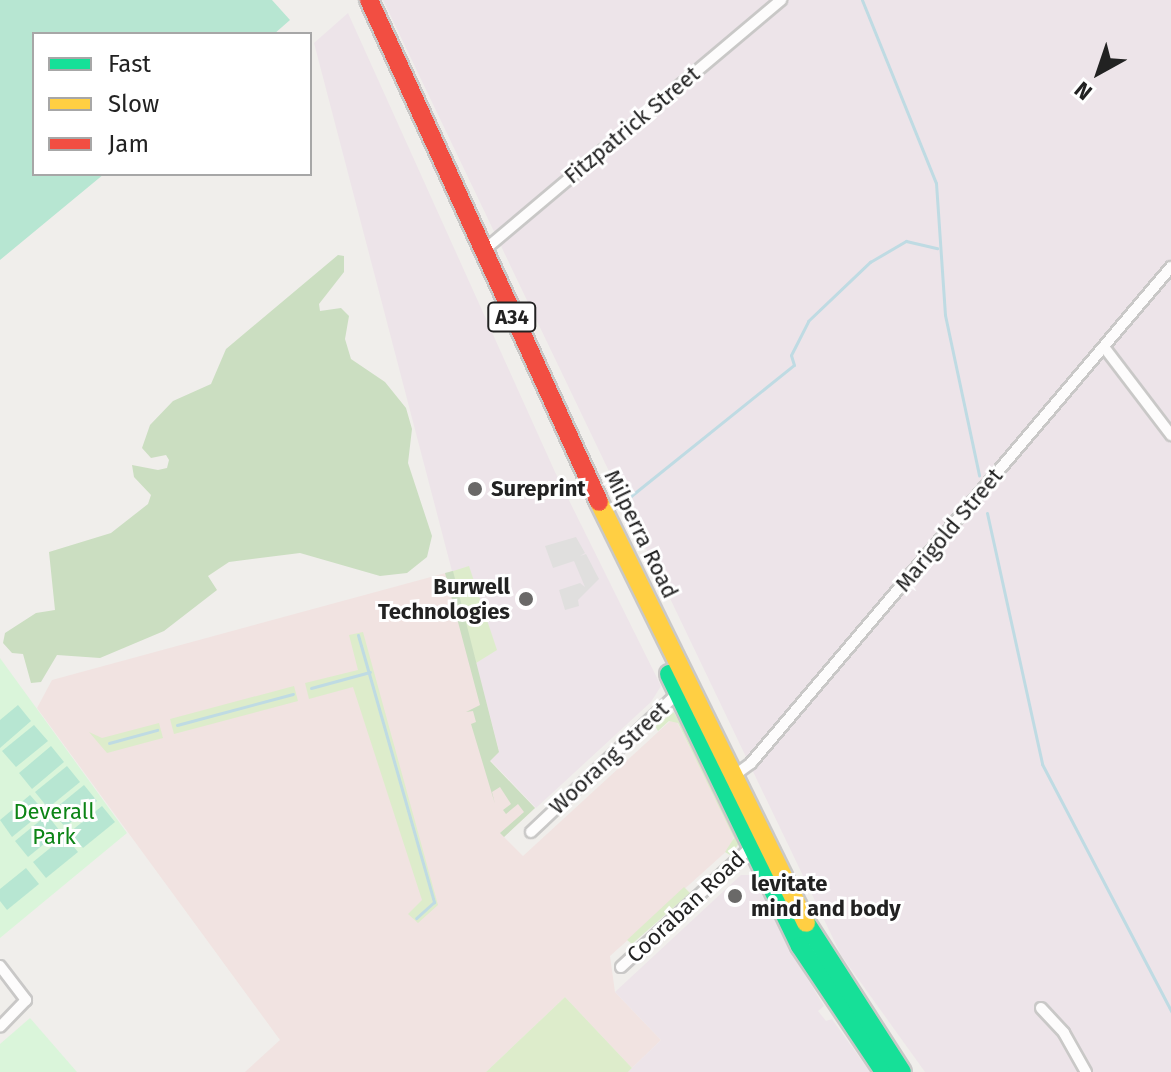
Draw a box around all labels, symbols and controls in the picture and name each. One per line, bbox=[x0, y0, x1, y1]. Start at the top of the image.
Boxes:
legend bbox=[32, 32, 312, 176]
north arrow bbox=[1059, 32, 1139, 112]
text: Fast bbox=[108, 50, 151, 78]
street label: Fitzpatrick Street bbox=[559, 61, 705, 189]
text: N bbox=[1069, 76, 1098, 106]
text: Slow bbox=[108, 90, 159, 118]
text: Jam bbox=[108, 130, 149, 158]
road number: A34 bbox=[486, 301, 538, 333]
street label: Marigold Street bbox=[890, 463, 1008, 597]
street label: Milperra Road bbox=[599, 465, 683, 603]
place label: Sureprint bbox=[491, 476, 586, 502]
marker: Sureprint bbox=[466, 480, 484, 498]
place label: Burwell Technologies bbox=[378, 573, 510, 624]
marker: Burwell Technologies bbox=[517, 590, 535, 608]
street label: Woorang Street bbox=[544, 696, 674, 820]
park label: Deverall Park bbox=[13, 798, 95, 850]
street label: Cooraban Road bbox=[622, 846, 750, 968]
place label: levitate mind and body bbox=[751, 870, 901, 922]
marker: levitate mind and body bbox=[726, 887, 744, 905]

